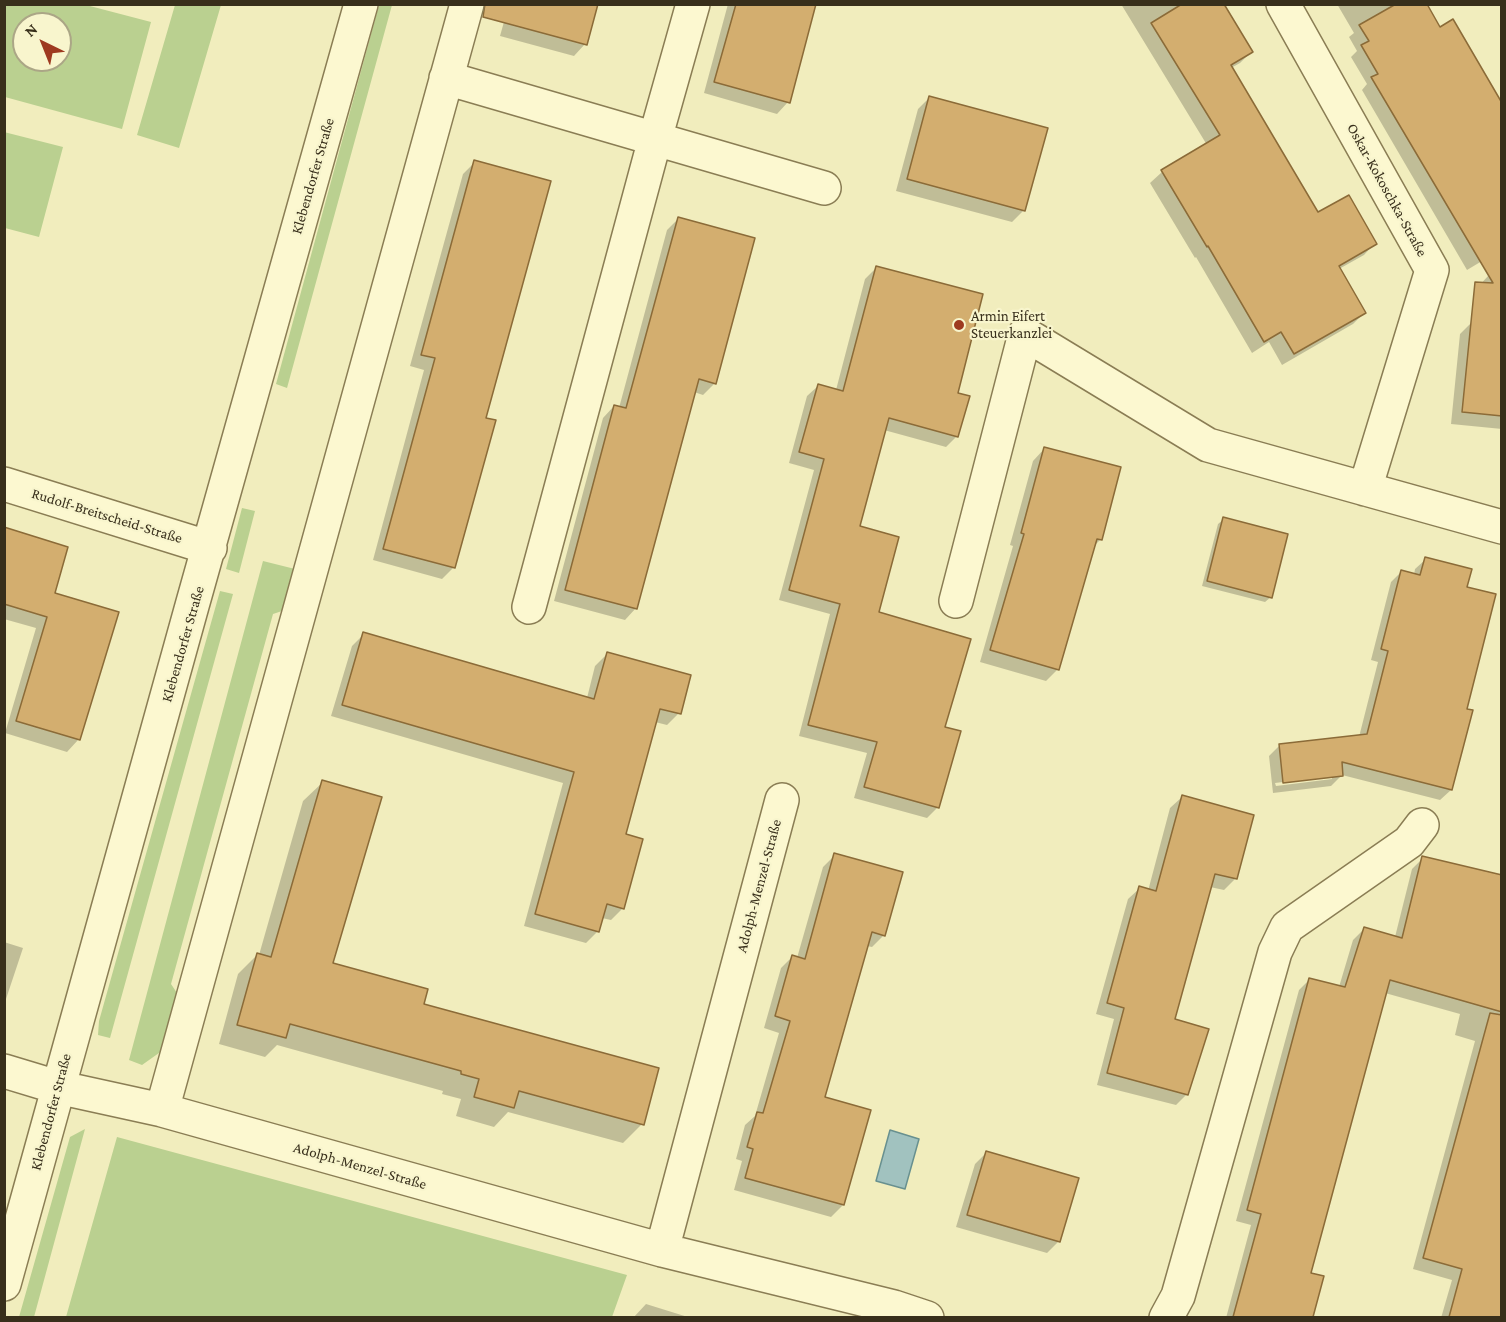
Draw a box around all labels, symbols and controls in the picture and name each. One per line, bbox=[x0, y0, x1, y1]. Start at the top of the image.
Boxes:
north arrow bbox=[12, 12, 72, 72]
text: N bbox=[21, 20, 41, 40]
street label: Klebendorfer Straße bbox=[288, 116, 338, 236]
street label: Oskar-Kokoschka-Straße bbox=[1343, 120, 1431, 260]
place label: Armin Eifert Steuerkanzlei bbox=[971, 307, 1052, 342]
marker: Armin Eifert Steuerkanzlei bbox=[952, 318, 966, 332]
street label: Rudolf-Breitscheid-Straße bbox=[29, 484, 185, 548]
street label: Klebendorfer Straße bbox=[158, 584, 208, 704]
street label: Adolph-Menzel-Straße bbox=[733, 817, 785, 955]
street label: Klebendorfer Straße bbox=[27, 1052, 75, 1172]
street label: Adolph-Menzel-Straße bbox=[291, 1138, 429, 1194]

